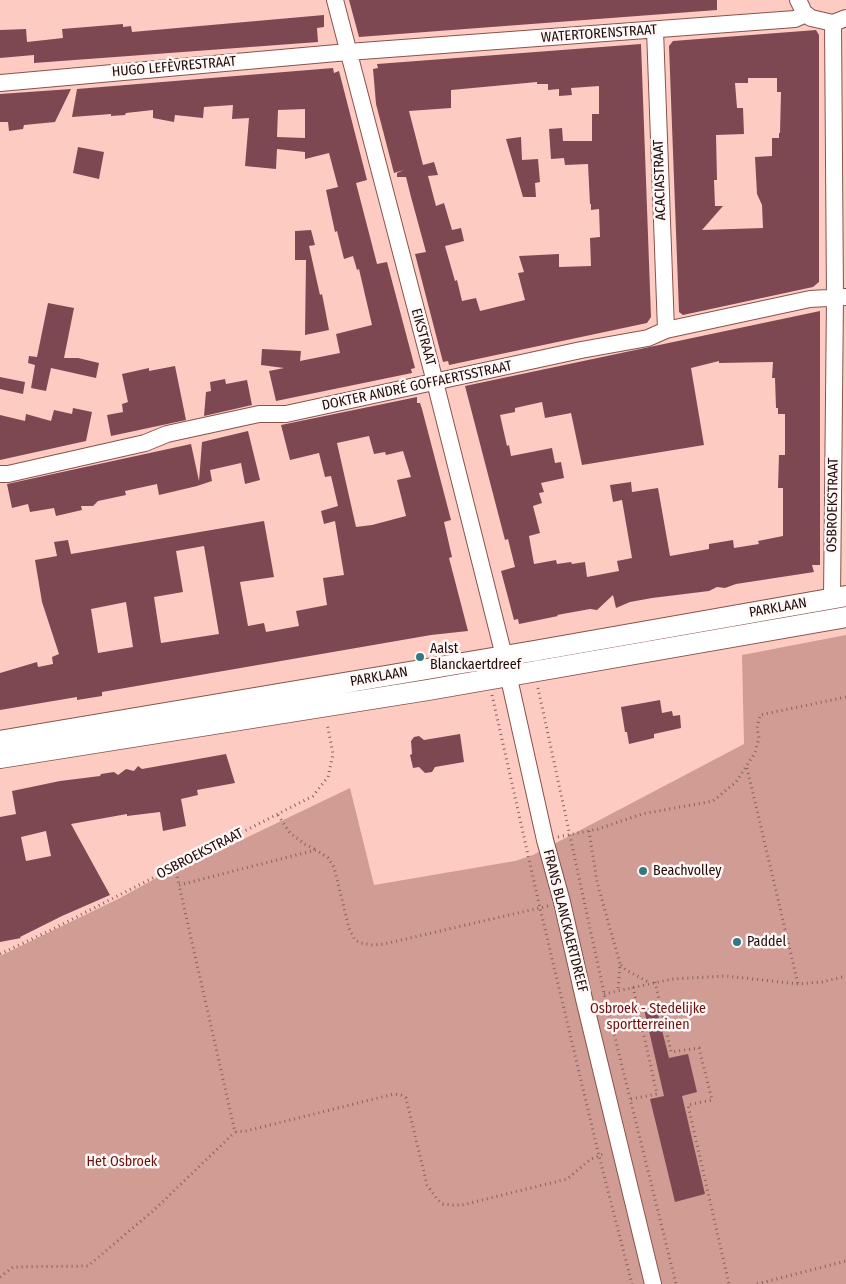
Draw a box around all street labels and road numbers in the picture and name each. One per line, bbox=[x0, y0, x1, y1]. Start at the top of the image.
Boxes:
street label: WATERTORENSTRAAT bbox=[540, 22, 658, 46]
street label: HUGO LEFÈVRESTRAAT bbox=[111, 53, 237, 81]
street label: ACACIASTRAAT bbox=[650, 139, 670, 221]
street label: EIKSTRAAT bbox=[407, 306, 439, 368]
street label: DOKTER ANDRÉ GOFFAERTSSTRAAT bbox=[321, 358, 513, 414]
street label: OSBROEKSTRAAT bbox=[824, 457, 842, 553]
street label: PARKLAAN bbox=[748, 595, 808, 621]
street label: PARKLAAN bbox=[349, 664, 409, 690]
street label: OSBROEKSTRAAT bbox=[154, 825, 246, 883]
street label: FRANS BLANCKAERTDREEF bbox=[539, 848, 591, 994]

